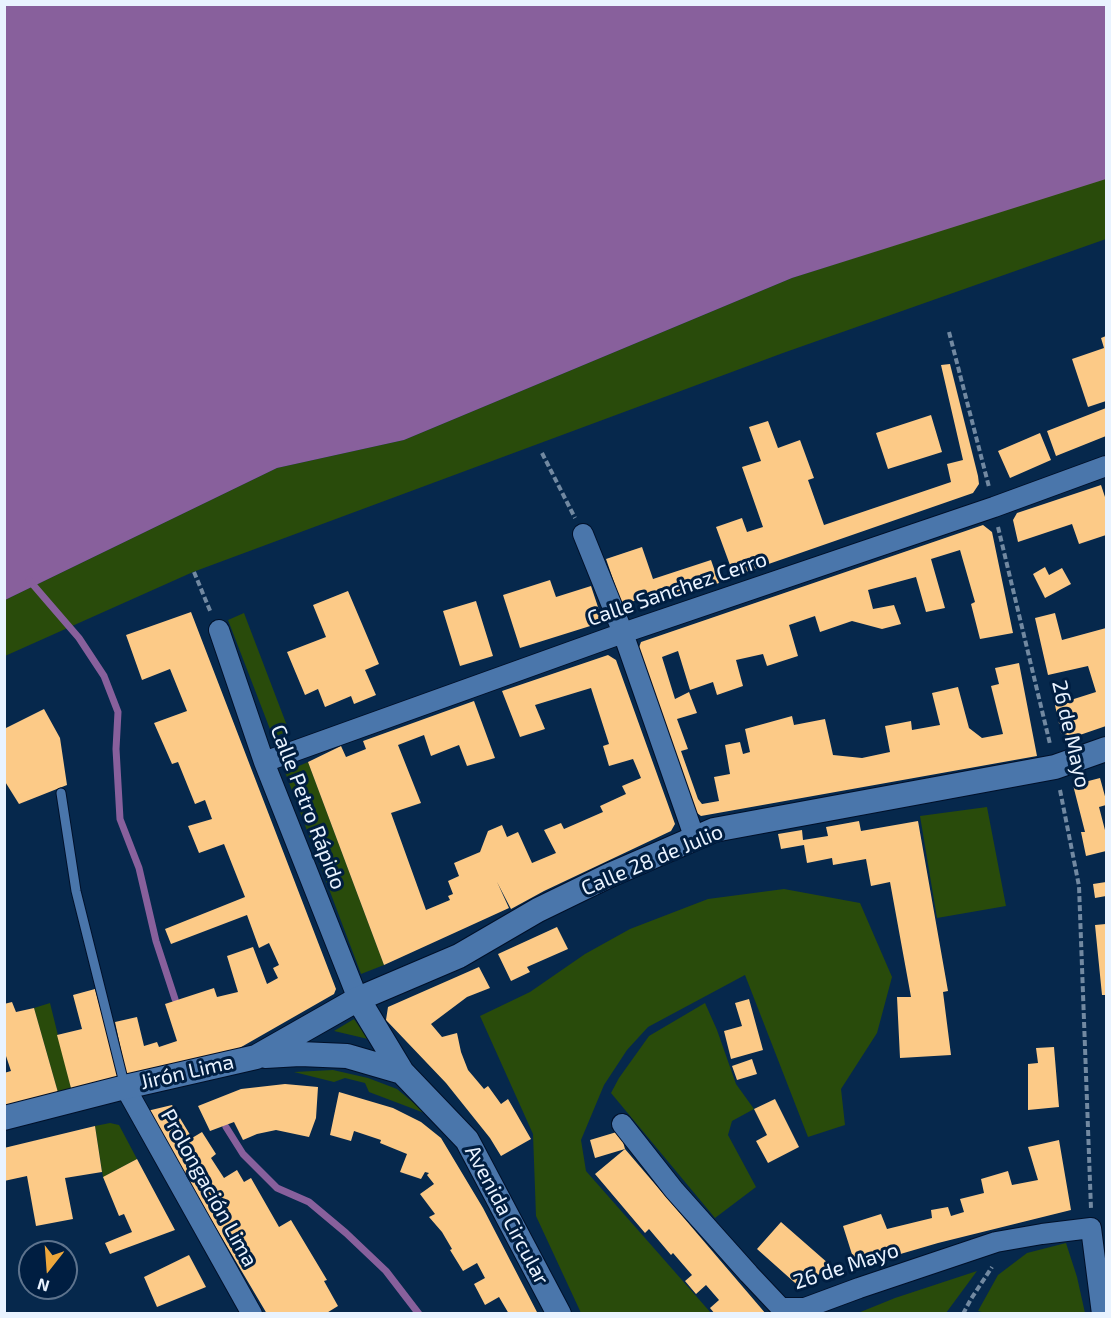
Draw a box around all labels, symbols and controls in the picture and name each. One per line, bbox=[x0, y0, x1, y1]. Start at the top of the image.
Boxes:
street label: Calle Sanchez Cerro bbox=[584, 546, 770, 632]
street label: 26 de Mayo bbox=[1046, 678, 1096, 790]
street label: Calle Petro Rápido bbox=[265, 721, 351, 893]
street label: Calle 28 de Julio bbox=[577, 819, 727, 901]
street label: Jirón Lima bbox=[138, 1049, 236, 1095]
street label: Prolongación Lima bbox=[155, 1105, 263, 1271]
street label: Avenida Circular bbox=[460, 1141, 554, 1289]
street label: 26 de Mayo bbox=[790, 1237, 902, 1295]
north arrow bbox=[18, 1240, 78, 1300]
text: N bbox=[35, 1275, 51, 1297]

